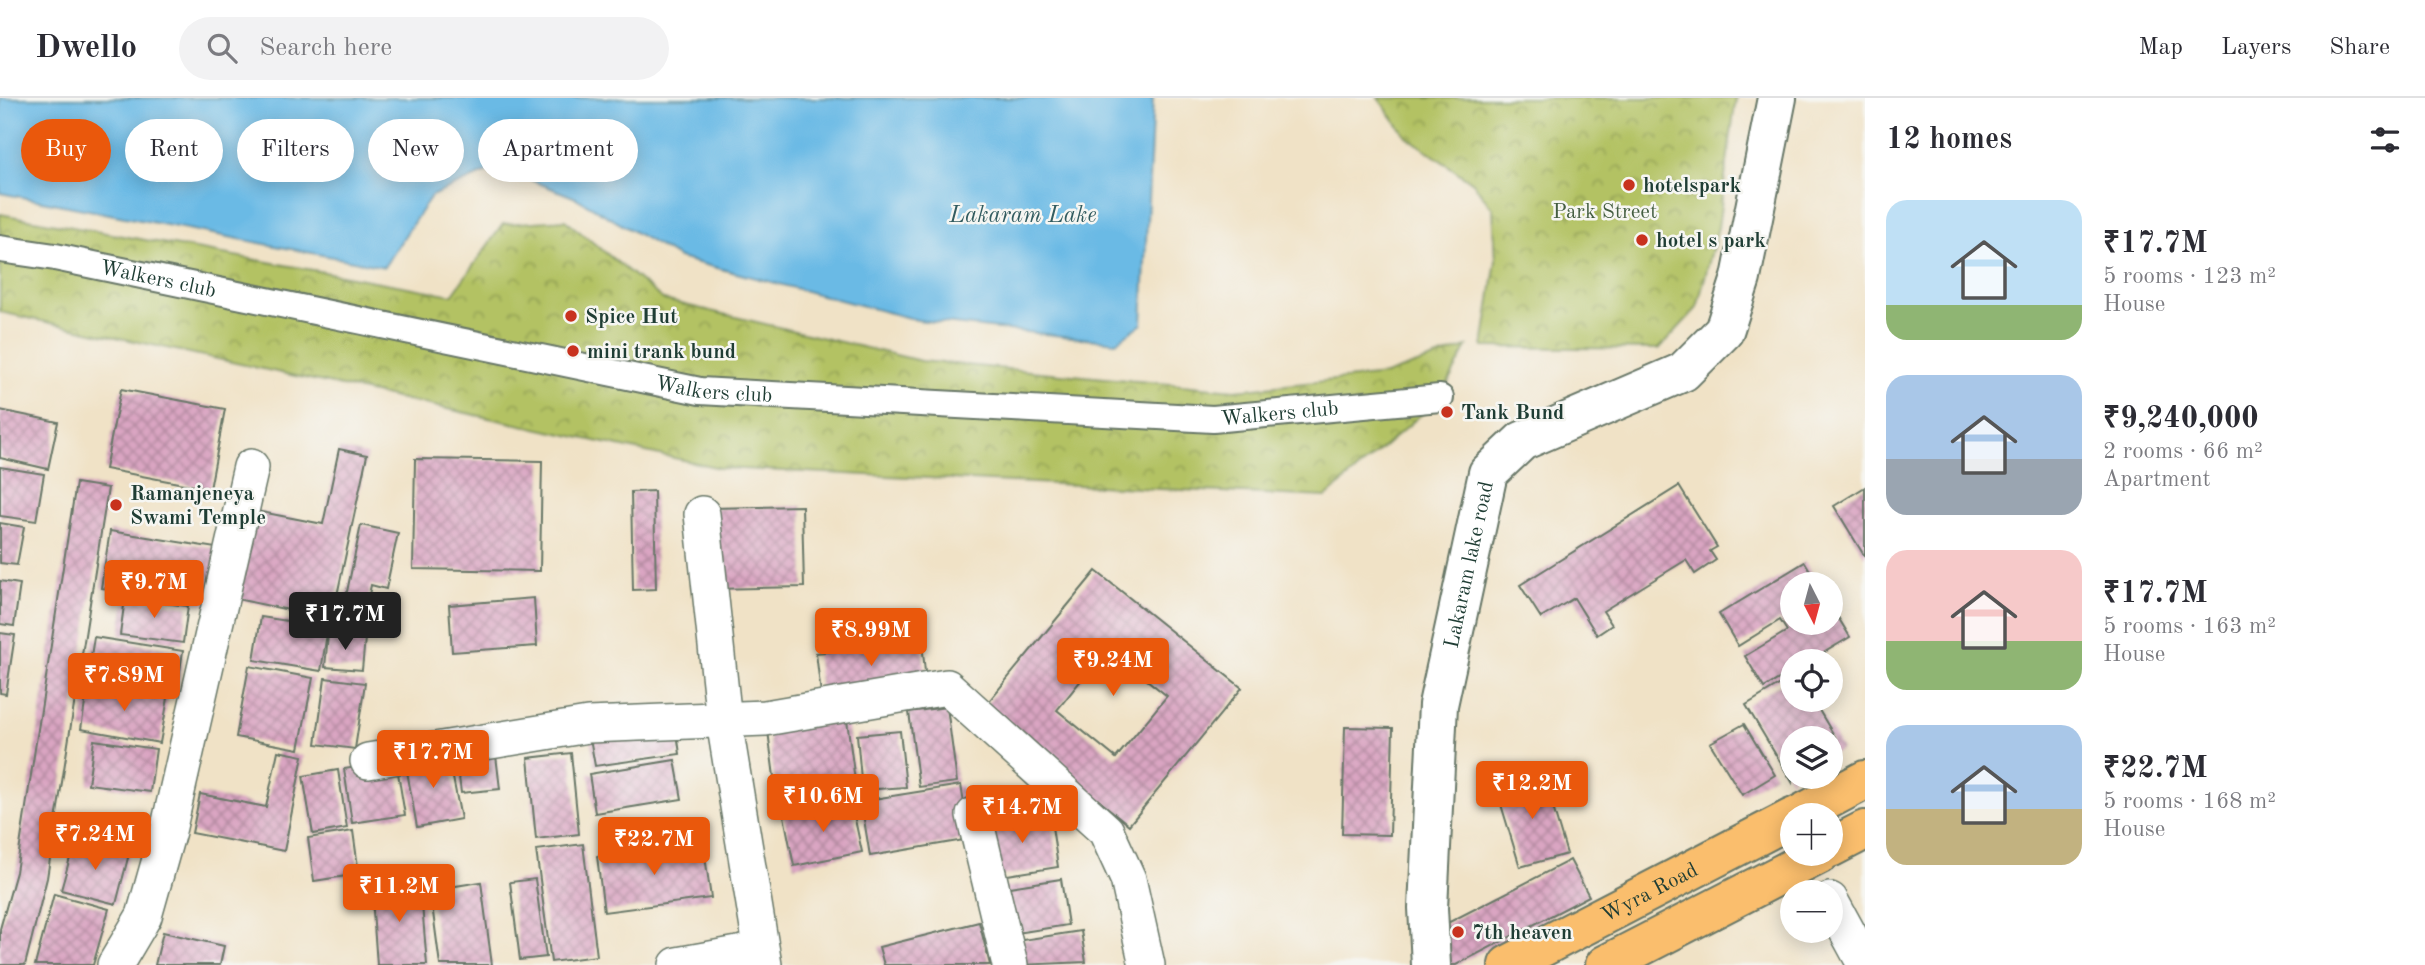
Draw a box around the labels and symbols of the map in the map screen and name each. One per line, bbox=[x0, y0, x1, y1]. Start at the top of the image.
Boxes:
place label: hotelspark bbox=[1643, 176, 1742, 197]
marker: hotelspark bbox=[1621, 177, 1637, 193]
park label: Park Street bbox=[1553, 202, 1657, 223]
water label: Lakaram Lake bbox=[948, 204, 1097, 227]
place label: hotel s park bbox=[1656, 231, 1766, 252]
marker: hotel s park bbox=[1634, 232, 1650, 248]
street label: Walkers club bbox=[98, 258, 218, 302]
place label: Spice Hut bbox=[585, 307, 678, 328]
marker: Spice Hut bbox=[563, 308, 579, 324]
place label: mini trank bund bbox=[587, 342, 736, 363]
marker: mini trank bund bbox=[565, 343, 581, 359]
street label: Walkers club bbox=[653, 373, 773, 407]
street label: Walkers club bbox=[1220, 398, 1339, 430]
place label: Tank Bund bbox=[1461, 403, 1564, 424]
marker: Tank Bund bbox=[1439, 404, 1455, 420]
street label: Lakaram lake road bbox=[1442, 479, 1498, 650]
place label: Ramanjeneya Swami Temple bbox=[130, 484, 266, 529]
marker: Ramanjeneya Swami Temple bbox=[108, 497, 124, 513]
pin: ₹9.7M bbox=[105, 560, 203, 620]
north arrow bbox=[1780, 572, 1843, 635]
pin: ₹17.7M bbox=[288, 592, 402, 652]
pin: ₹8.99M bbox=[814, 608, 928, 668]
pin: ₹9.24M bbox=[1056, 638, 1170, 698]
pin: ₹7.89M bbox=[67, 654, 181, 713]
pin: ₹17.7M bbox=[376, 730, 490, 790]
pin: ₹12.2M bbox=[1475, 762, 1589, 821]
pin: ₹10.6M bbox=[766, 774, 880, 834]
pin: ₹14.7M bbox=[965, 786, 1079, 845]
pin: ₹7.24M bbox=[38, 812, 152, 872]
pin: ₹22.7M bbox=[597, 818, 711, 877]
street label: Wyra Road bbox=[1598, 860, 1701, 927]
pin: ₹11.2M bbox=[342, 864, 456, 924]
place label: 7th heaven bbox=[1472, 923, 1572, 944]
marker: 7th heaven bbox=[1450, 924, 1466, 940]

